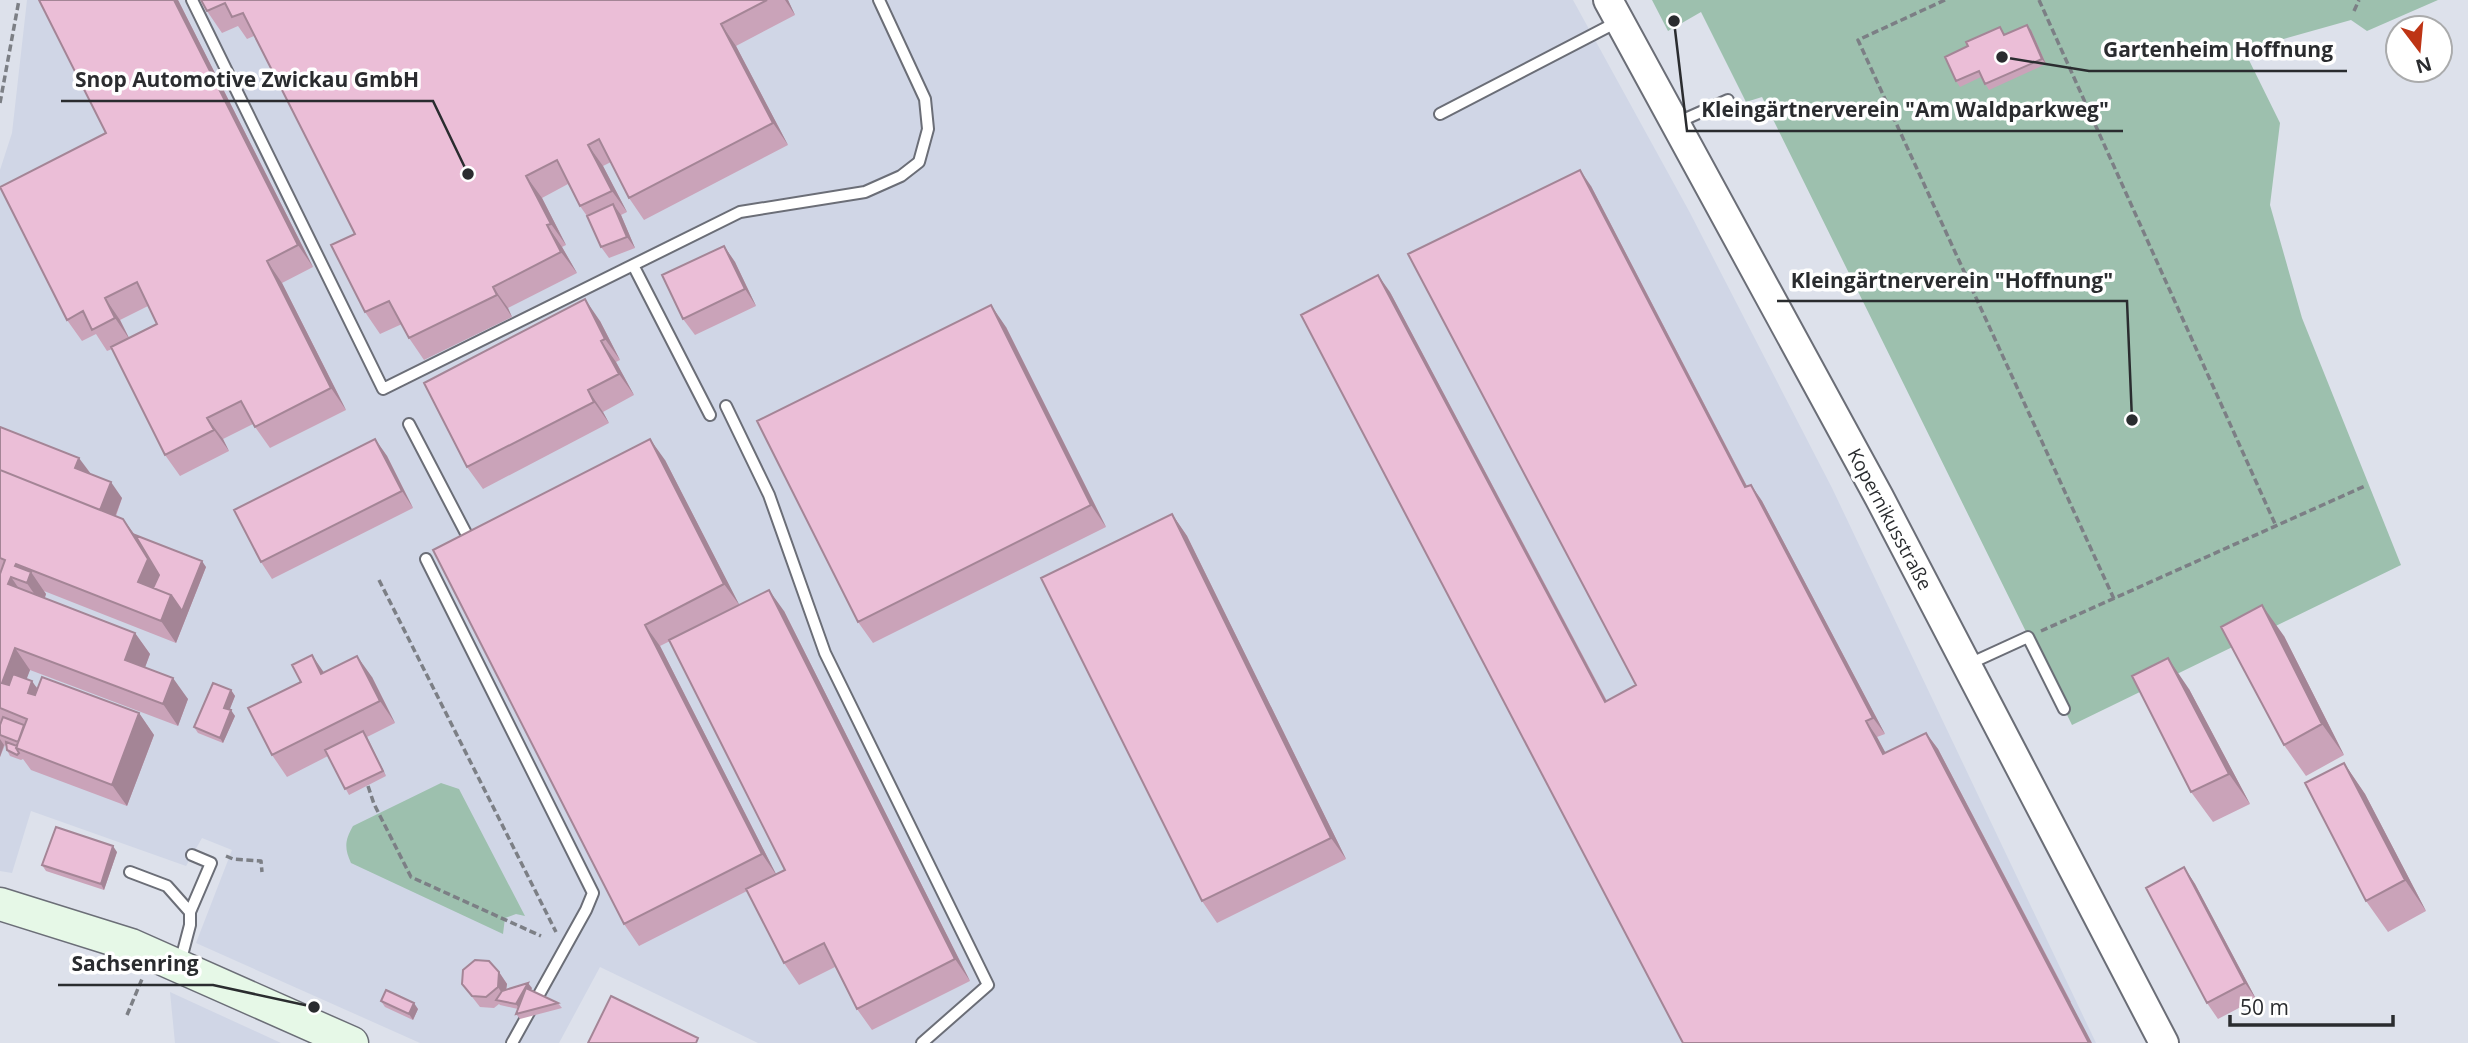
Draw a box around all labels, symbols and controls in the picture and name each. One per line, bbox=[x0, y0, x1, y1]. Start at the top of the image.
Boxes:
north arrow bbox=[2384, 14, 2454, 84]
callout: Gartenheim Hoffnung bbox=[2089, 29, 2347, 71]
text: Gartenheim Hoffnung bbox=[2103, 35, 2333, 63]
text: N bbox=[2413, 51, 2435, 80]
callout: Snop Automotive Zwickau GmbH bbox=[61, 59, 433, 101]
text: Snop Automotive Zwickau GmbH bbox=[75, 65, 419, 93]
callout: Kleingärtnerverein "Am Waldparkweg" bbox=[1687, 89, 2123, 131]
text: Kleingärtnerverein "Am Waldparkweg" bbox=[1701, 95, 2109, 123]
callout: Kleingärtnerverein "Hoffnung" bbox=[1777, 259, 2127, 301]
text: Kleingärtnerverein "Hoffnung" bbox=[1791, 266, 2113, 294]
street label: Kopernikusstraße bbox=[1842, 444, 1938, 594]
callout: Sachsenring bbox=[58, 943, 213, 985]
text: Sachsenring bbox=[71, 949, 199, 977]
scale bar bbox=[2230, 984, 2393, 1028]
text: 50 m bbox=[2240, 993, 2289, 1021]

